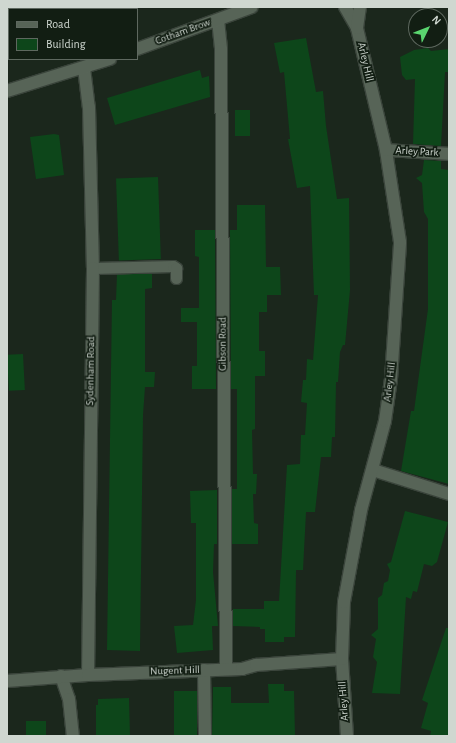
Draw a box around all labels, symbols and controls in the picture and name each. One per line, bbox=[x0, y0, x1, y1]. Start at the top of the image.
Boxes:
legend bbox=[8, 8, 138, 60]
north arrow bbox=[408, 8, 448, 48]
text: N bbox=[430, 14, 443, 27]
street label: Cotham Brow bbox=[154, 16, 212, 48]
text: Road bbox=[46, 18, 70, 30]
text: Building bbox=[46, 38, 86, 50]
street label: Arley Hill bbox=[354, 41, 376, 83]
street label: Arley Park bbox=[395, 144, 439, 160]
street label: Gibson Road bbox=[216, 317, 230, 371]
street label: Sydenham Road bbox=[84, 336, 98, 406]
street label: Arley Hill bbox=[381, 361, 399, 403]
street label: Nugent Hill bbox=[150, 664, 200, 678]
street label: Arley Hill bbox=[336, 681, 352, 721]

